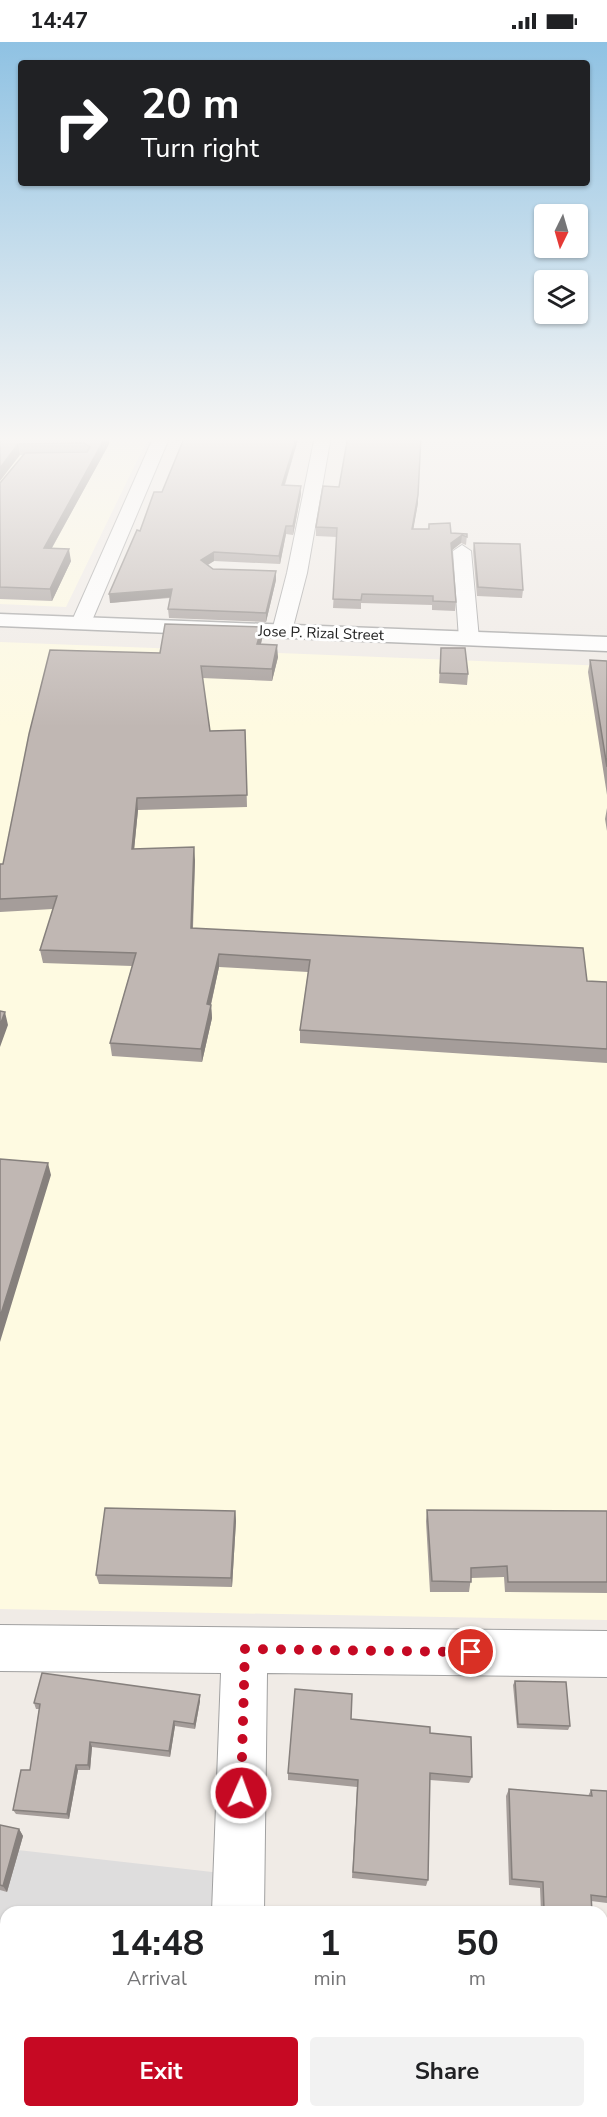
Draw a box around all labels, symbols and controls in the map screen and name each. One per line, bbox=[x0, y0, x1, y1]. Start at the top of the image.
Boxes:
text: 14:47 bbox=[30, 6, 88, 36]
text: 20 m bbox=[141, 76, 240, 133]
icon: right bbox=[42, 84, 120, 162]
text: Turn right bbox=[141, 130, 259, 167]
north arrow bbox=[534, 204, 588, 258]
map controls bbox=[534, 204, 588, 324]
button: layers bbox=[534, 270, 588, 324]
street label: Jose P. Rizal Street bbox=[257, 621, 385, 645]
pin bbox=[445, 1626, 496, 1677]
icon: arrive bbox=[454, 1635, 487, 1668]
position arrow bbox=[209, 1761, 273, 1825]
text: 14:48 bbox=[109, 1919, 204, 1968]
text: 1 bbox=[319, 1919, 341, 1968]
text: 50 bbox=[456, 1919, 499, 1968]
text: Arrival bbox=[127, 1965, 187, 1992]
text: min bbox=[313, 1965, 347, 1992]
text: m bbox=[469, 1965, 486, 1992]
button: Exit bbox=[24, 2037, 298, 2106]
button: Share bbox=[310, 2037, 584, 2106]

